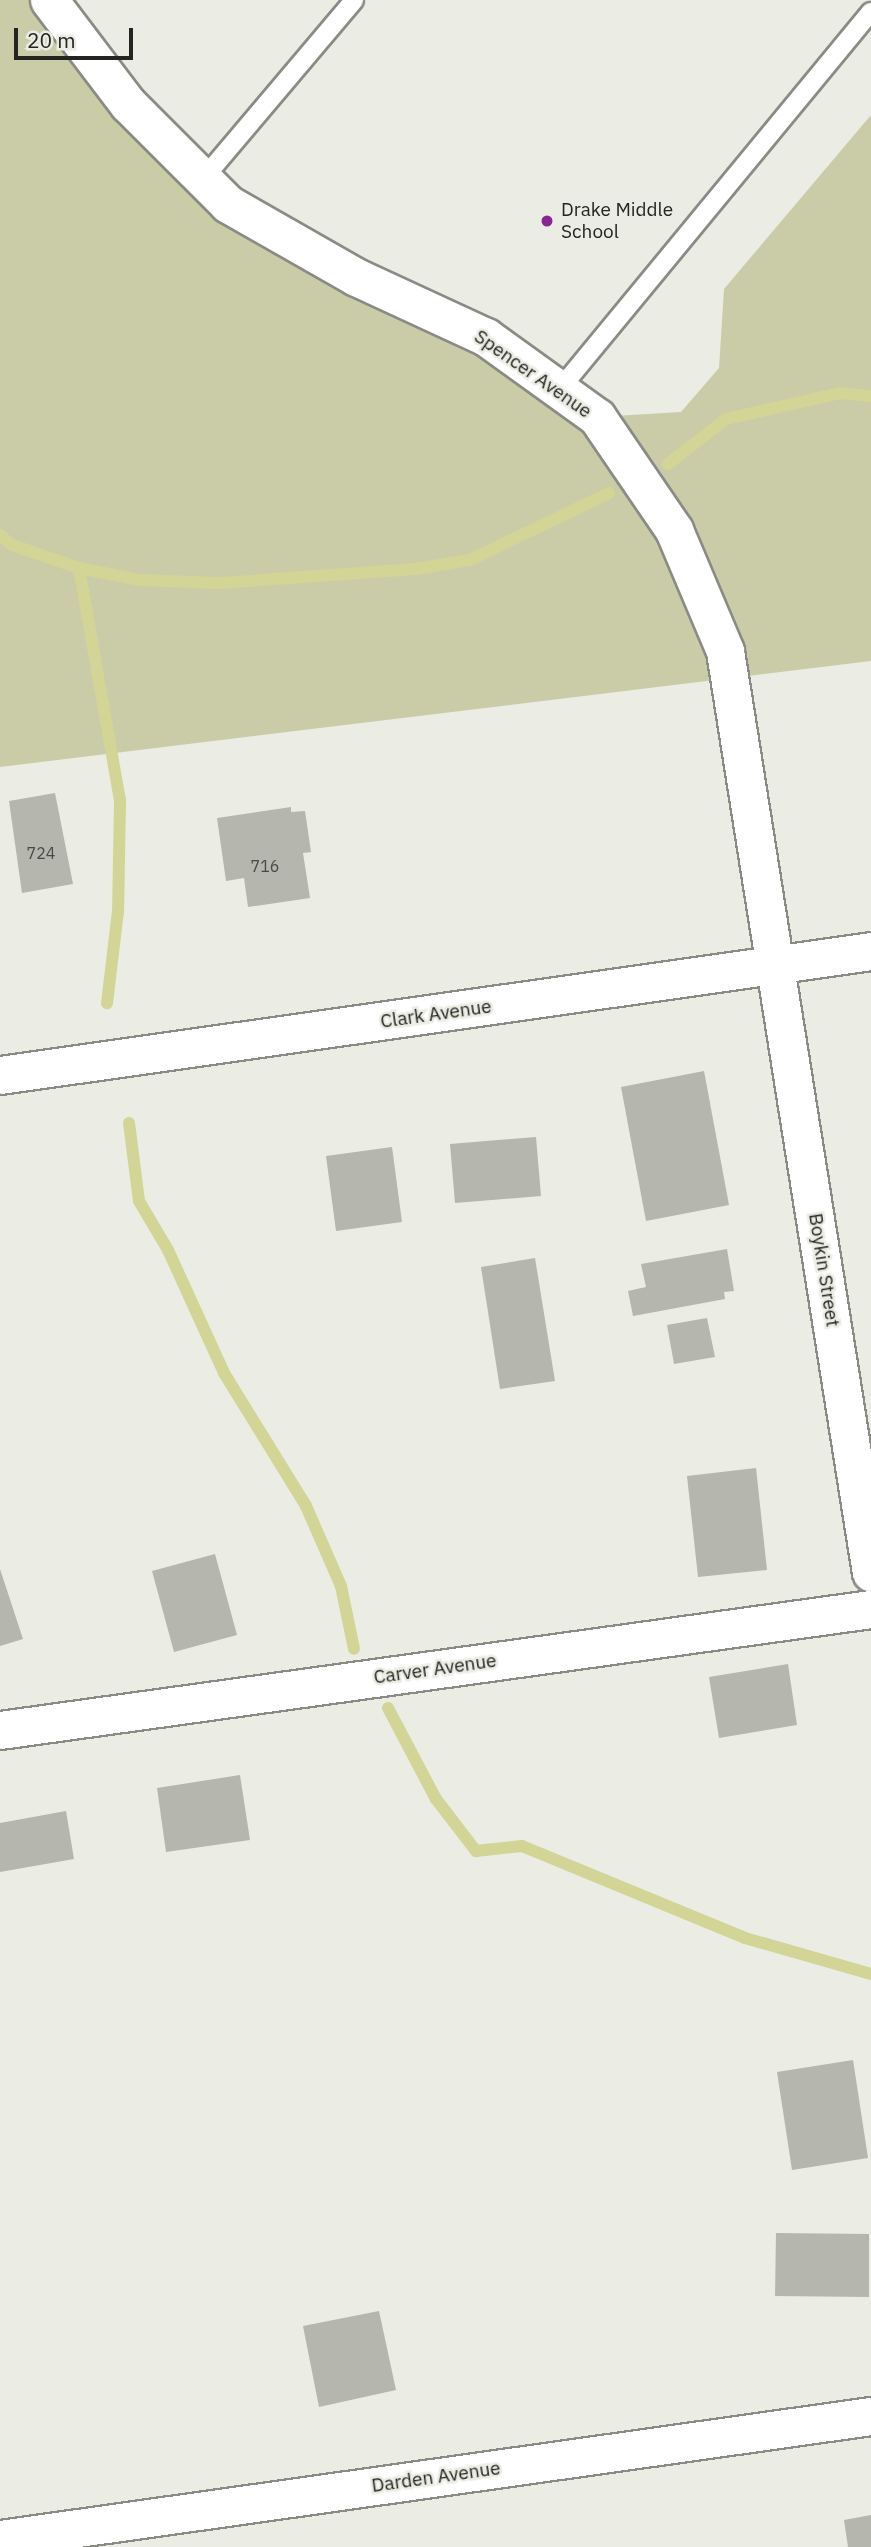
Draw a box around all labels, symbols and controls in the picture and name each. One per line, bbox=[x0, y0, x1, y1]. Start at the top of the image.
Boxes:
scale bar bbox=[18, 14, 136, 58]
text: 20 m bbox=[27, 26, 76, 54]
place label: Drake Middle School bbox=[561, 199, 673, 243]
marker: Drake Middle School bbox=[539, 213, 555, 229]
street label: Spencer Avenue bbox=[470, 325, 596, 423]
house number: 724 bbox=[27, 843, 55, 863]
house number: 716 bbox=[251, 856, 279, 876]
street label: Clark Avenue bbox=[379, 995, 493, 1033]
street label: Boykin Street bbox=[804, 1212, 844, 1328]
street label: Carver Avenue bbox=[372, 1649, 498, 1689]
street label: Darden Avenue bbox=[370, 2457, 502, 2497]

